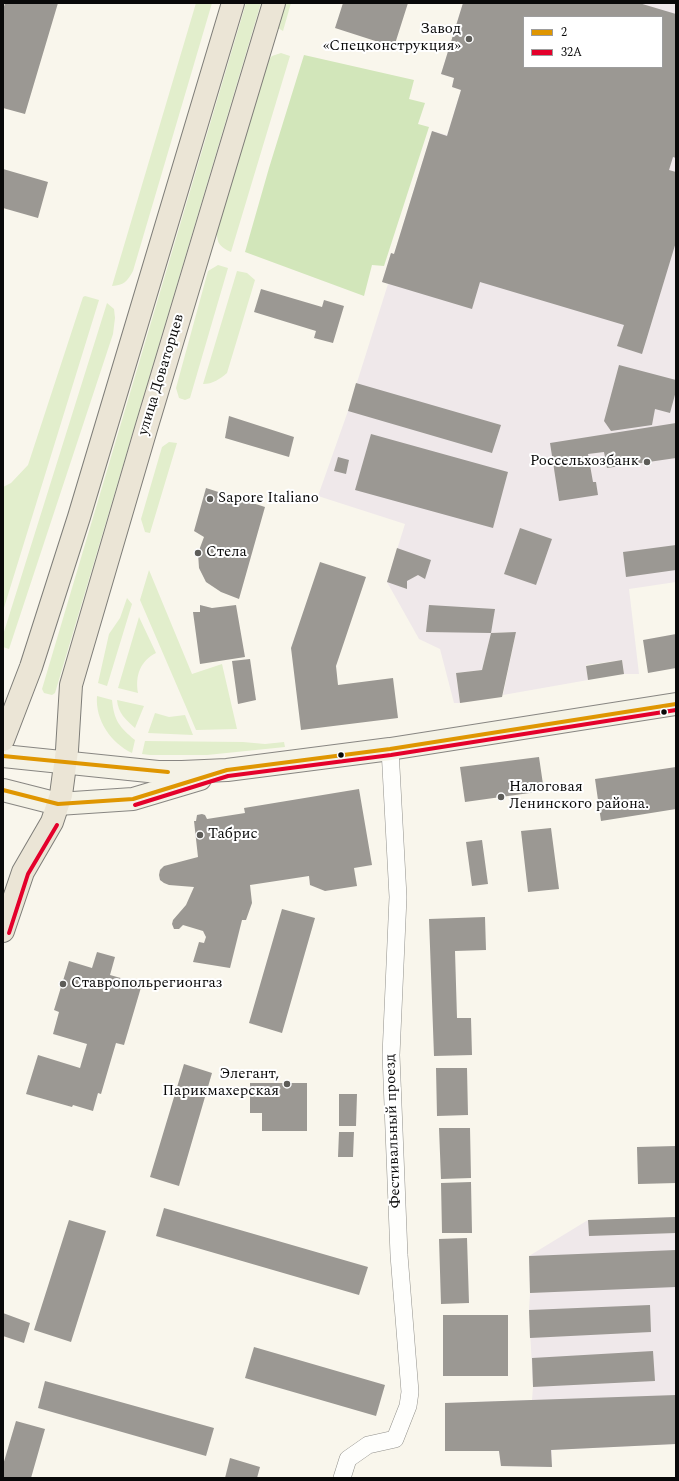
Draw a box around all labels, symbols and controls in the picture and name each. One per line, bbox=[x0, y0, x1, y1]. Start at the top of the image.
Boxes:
legend bbox=[523, 16, 663, 68]
place label: Завод «Спецконструкция» bbox=[323, 21, 461, 56]
text: 2 bbox=[561, 23, 567, 42]
marker: Завод «Спецконструкция» bbox=[464, 34, 474, 44]
text: 32A bbox=[561, 43, 582, 62]
street label: улица Доваторцев bbox=[135, 312, 189, 438]
place label: Россельхозбанк bbox=[530, 453, 639, 471]
marker: Россельхозбанк bbox=[642, 457, 652, 467]
place label: Sapore Italiano bbox=[218, 490, 319, 508]
marker: Sapore Italiano bbox=[205, 494, 215, 504]
place label: Стела bbox=[206, 544, 247, 562]
marker: Стела bbox=[193, 548, 203, 558]
unlabelled marker bbox=[659, 707, 669, 717]
unlabelled marker bbox=[336, 750, 346, 760]
place label: Налоговая Ленинского района. bbox=[509, 779, 649, 814]
marker: Налоговая Ленинского района. bbox=[496, 792, 506, 802]
place label: Табрис bbox=[208, 826, 258, 844]
marker: Табрис bbox=[195, 830, 205, 840]
place label: Ставропольрегионгаз bbox=[71, 975, 223, 993]
marker: Ставропольрегионгаз bbox=[58, 979, 68, 989]
street label: Фестивальный проезд bbox=[382, 1054, 406, 1208]
place label: Элегант, Парикмахерская bbox=[162, 1066, 279, 1101]
marker: Элегант, Парикмахерская bbox=[282, 1079, 292, 1089]

